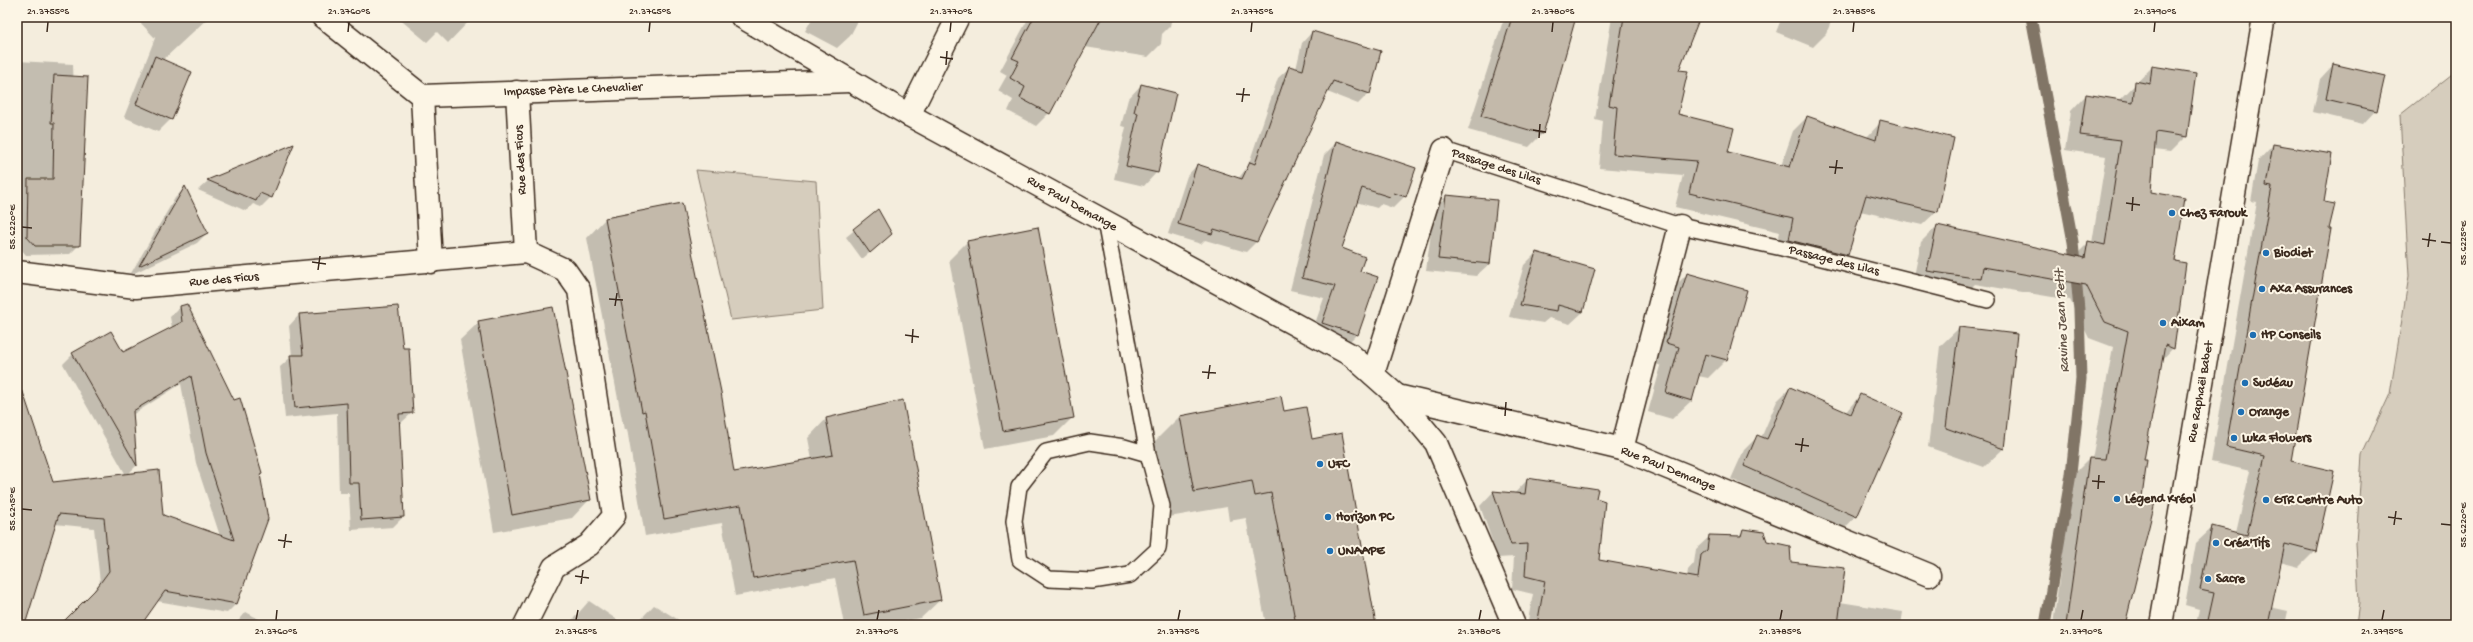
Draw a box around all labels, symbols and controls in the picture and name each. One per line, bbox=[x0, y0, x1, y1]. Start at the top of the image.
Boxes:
text: 21.3755°S bbox=[27, 6, 69, 18]
text: 21.3760°S bbox=[328, 6, 371, 18]
text: 21.3765°S bbox=[629, 6, 671, 18]
text: 21.3770°S bbox=[930, 6, 973, 18]
text: 21.3775°S bbox=[1231, 6, 1273, 18]
text: 21.3780°S bbox=[1532, 6, 1575, 18]
text: 21.3785°S bbox=[1833, 6, 1876, 18]
text: 21.3790°S bbox=[2134, 6, 2177, 18]
street label: Impasse Père Le Chevalier bbox=[503, 80, 644, 100]
street label: Rue des Ficus bbox=[512, 124, 530, 195]
street label: Passage des Lilas bbox=[1449, 145, 1544, 189]
street label: Rue Paul Demange bbox=[1024, 173, 1120, 235]
text: 55.6220°E bbox=[7, 204, 19, 249]
place label: Chez Farouk bbox=[2179, 206, 2249, 221]
marker: Chez Farouk bbox=[2167, 208, 2177, 218]
text: 55.6225°E bbox=[2458, 220, 2470, 265]
street label: Passage des Lilas bbox=[1786, 242, 1882, 280]
place label: Biodiet bbox=[2273, 246, 2314, 261]
marker: Biodiet bbox=[2261, 248, 2271, 258]
water label: Ravine Jean Petit bbox=[2052, 267, 2074, 373]
street label: Rue des Ficus bbox=[189, 269, 261, 291]
place label: Axa Assurances bbox=[2269, 282, 2353, 297]
marker: Axa Assurances bbox=[2257, 284, 2267, 294]
place label: Aixam bbox=[2170, 316, 2206, 331]
marker: Aixam bbox=[2158, 318, 2168, 328]
place label: HP Conseils bbox=[2261, 328, 2322, 343]
marker: HP Conseils bbox=[2248, 330, 2258, 340]
street label: Rue Raphaël Babet bbox=[2185, 338, 2218, 444]
place label: Sudéau bbox=[2253, 376, 2294, 391]
marker: Sudéau bbox=[2240, 378, 2250, 388]
place label: Orange bbox=[2249, 405, 2290, 420]
marker: Orange bbox=[2236, 407, 2246, 417]
place label: Luka Flowers bbox=[2242, 431, 2313, 446]
marker: Luka Flowers bbox=[2229, 433, 2239, 443]
street label: Rue Paul Demange bbox=[1618, 443, 1718, 495]
place label: UFC bbox=[1328, 457, 1351, 472]
marker: UFC bbox=[1315, 459, 1325, 469]
text: 55.6215°E bbox=[7, 486, 19, 531]
place label: Légend Kréol bbox=[2125, 492, 2196, 507]
place label: GTR Centre Auto bbox=[2274, 493, 2363, 508]
marker: Légend Kréol bbox=[2112, 494, 2122, 504]
marker: GTR Centre Auto bbox=[2261, 495, 2271, 505]
text: 55.6220°E bbox=[2458, 502, 2470, 547]
place label: Horizon PC bbox=[1336, 510, 1395, 525]
marker: Horizon PC bbox=[1323, 512, 1333, 522]
place label: Créa'Tifs bbox=[2223, 535, 2271, 551]
marker: Créa'Tifs bbox=[2211, 538, 2221, 548]
place label: UNAAPE bbox=[1338, 544, 1385, 559]
marker: UNAAPE bbox=[1325, 546, 1335, 556]
place label: Sacre bbox=[2216, 572, 2246, 587]
marker: Sacre bbox=[2203, 574, 2213, 584]
text: 21.3760°S bbox=[255, 626, 298, 638]
text: 21.3765°S bbox=[555, 626, 597, 638]
text: 21.3770°S bbox=[856, 626, 899, 638]
text: 21.3775°S bbox=[1157, 626, 1199, 638]
text: 21.3780°S bbox=[1458, 626, 1501, 638]
text: 21.3785°S bbox=[1759, 626, 1802, 638]
text: 21.3790°S bbox=[2060, 626, 2103, 638]
text: 21.3795°S bbox=[2361, 626, 2403, 638]

